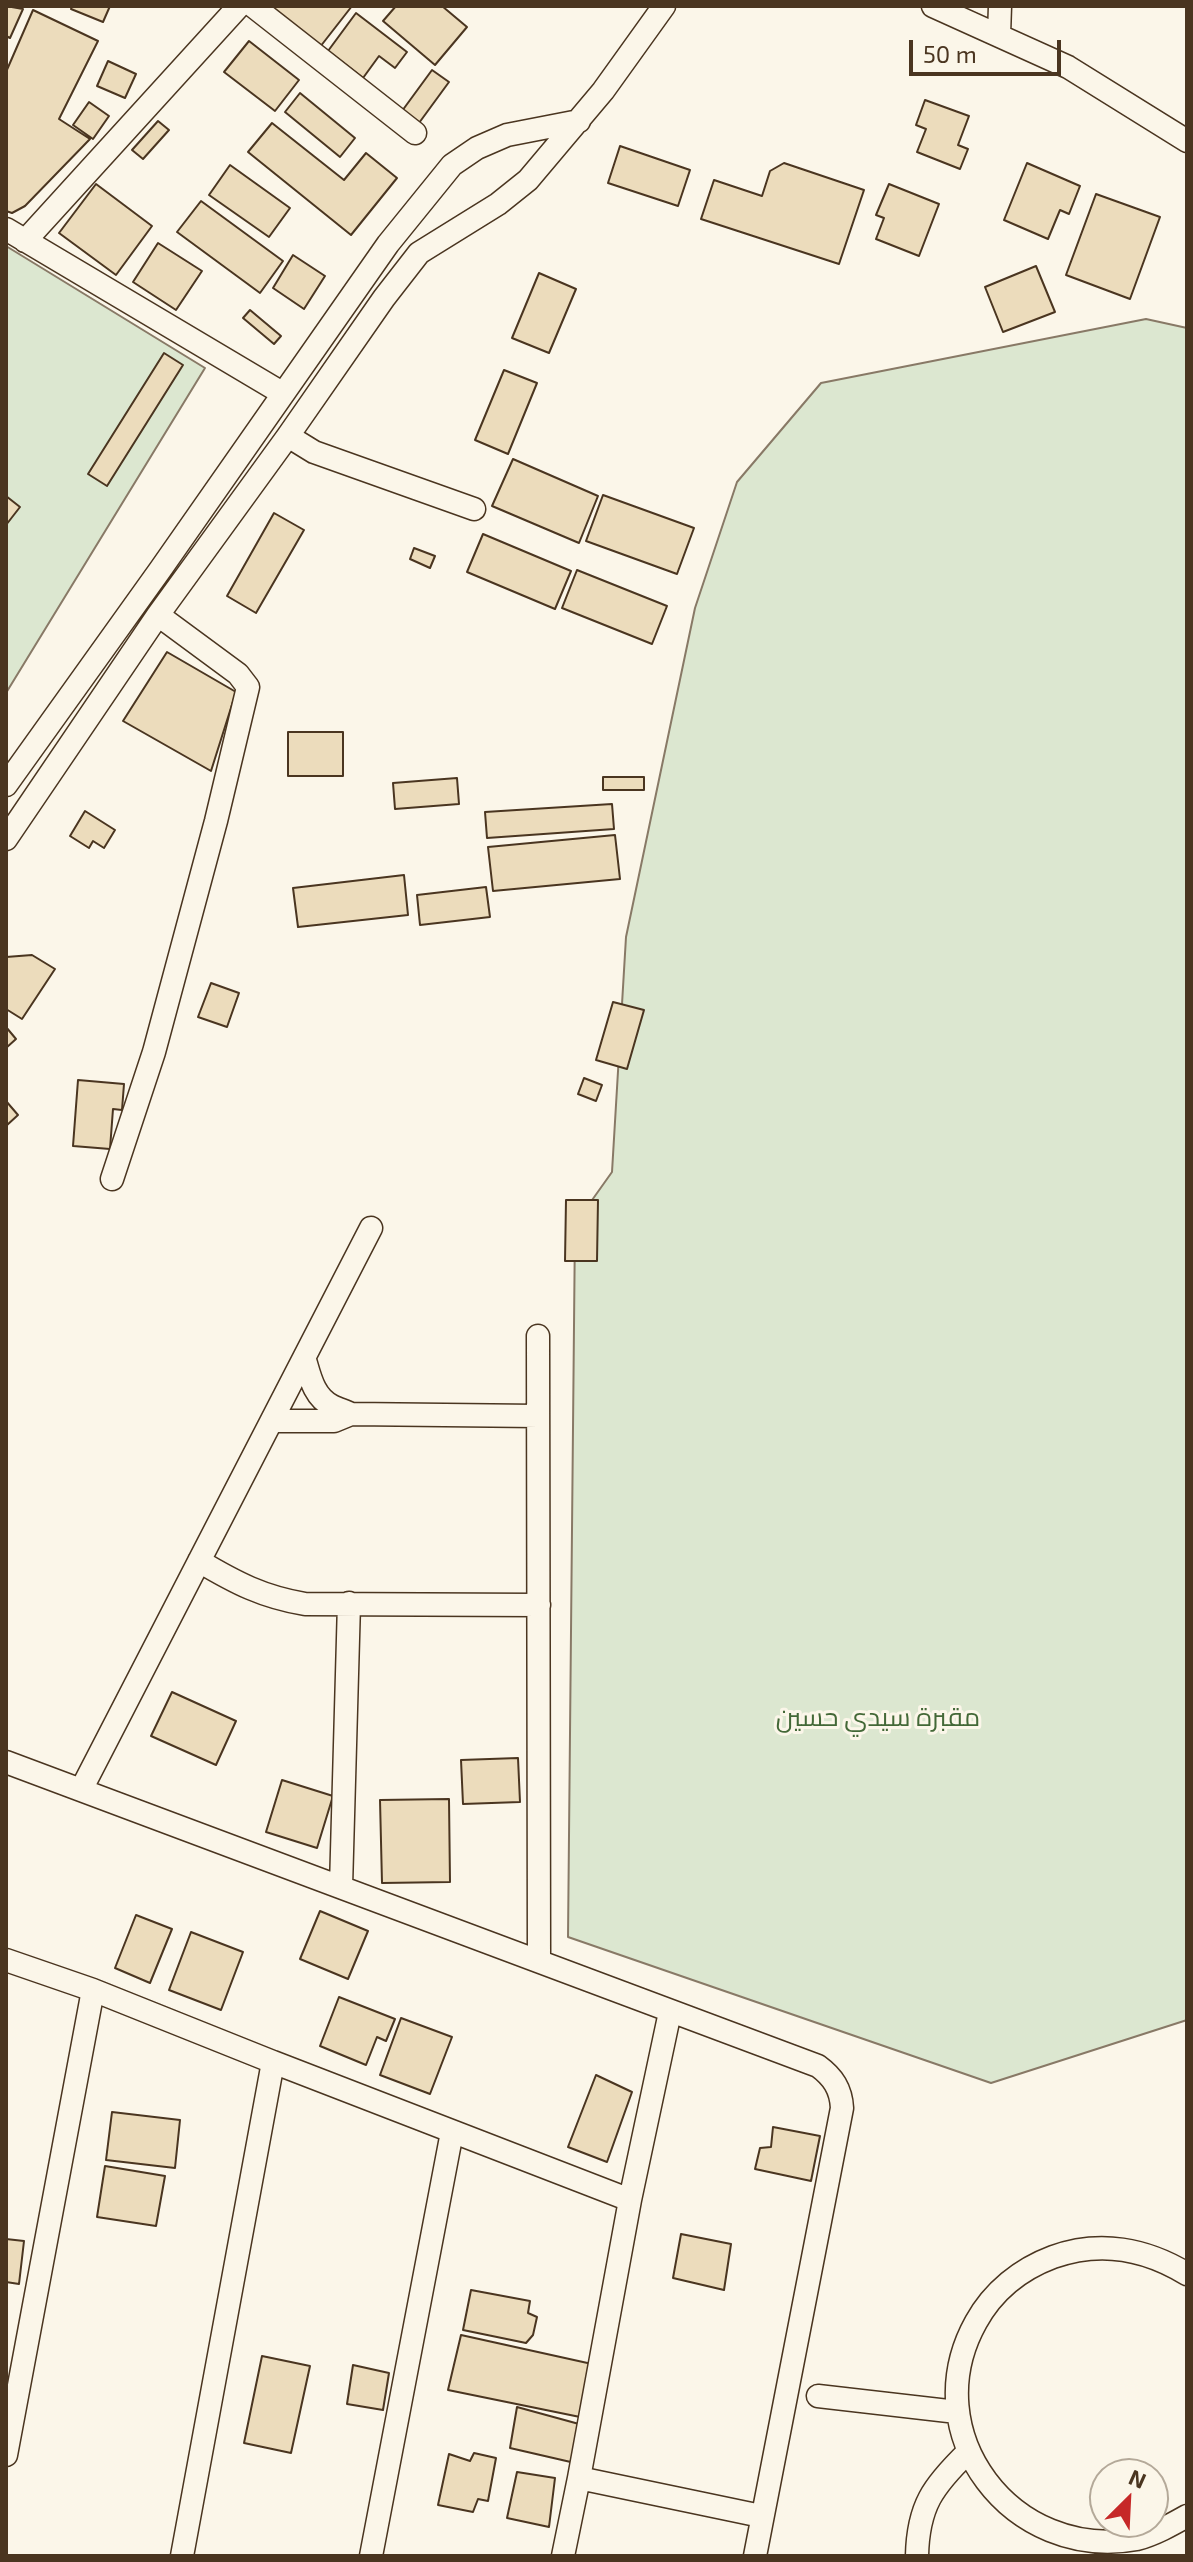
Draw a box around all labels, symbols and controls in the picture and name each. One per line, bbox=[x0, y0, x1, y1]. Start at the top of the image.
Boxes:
scale bar bbox=[913, 24, 1065, 74]
text: 50 m bbox=[923, 39, 977, 68]
park label: مقبرة سيدي حسين bbox=[776, 1701, 980, 1733]
north arrow bbox=[1089, 2458, 1169, 2538]
text: N bbox=[1125, 2463, 1150, 2493]

